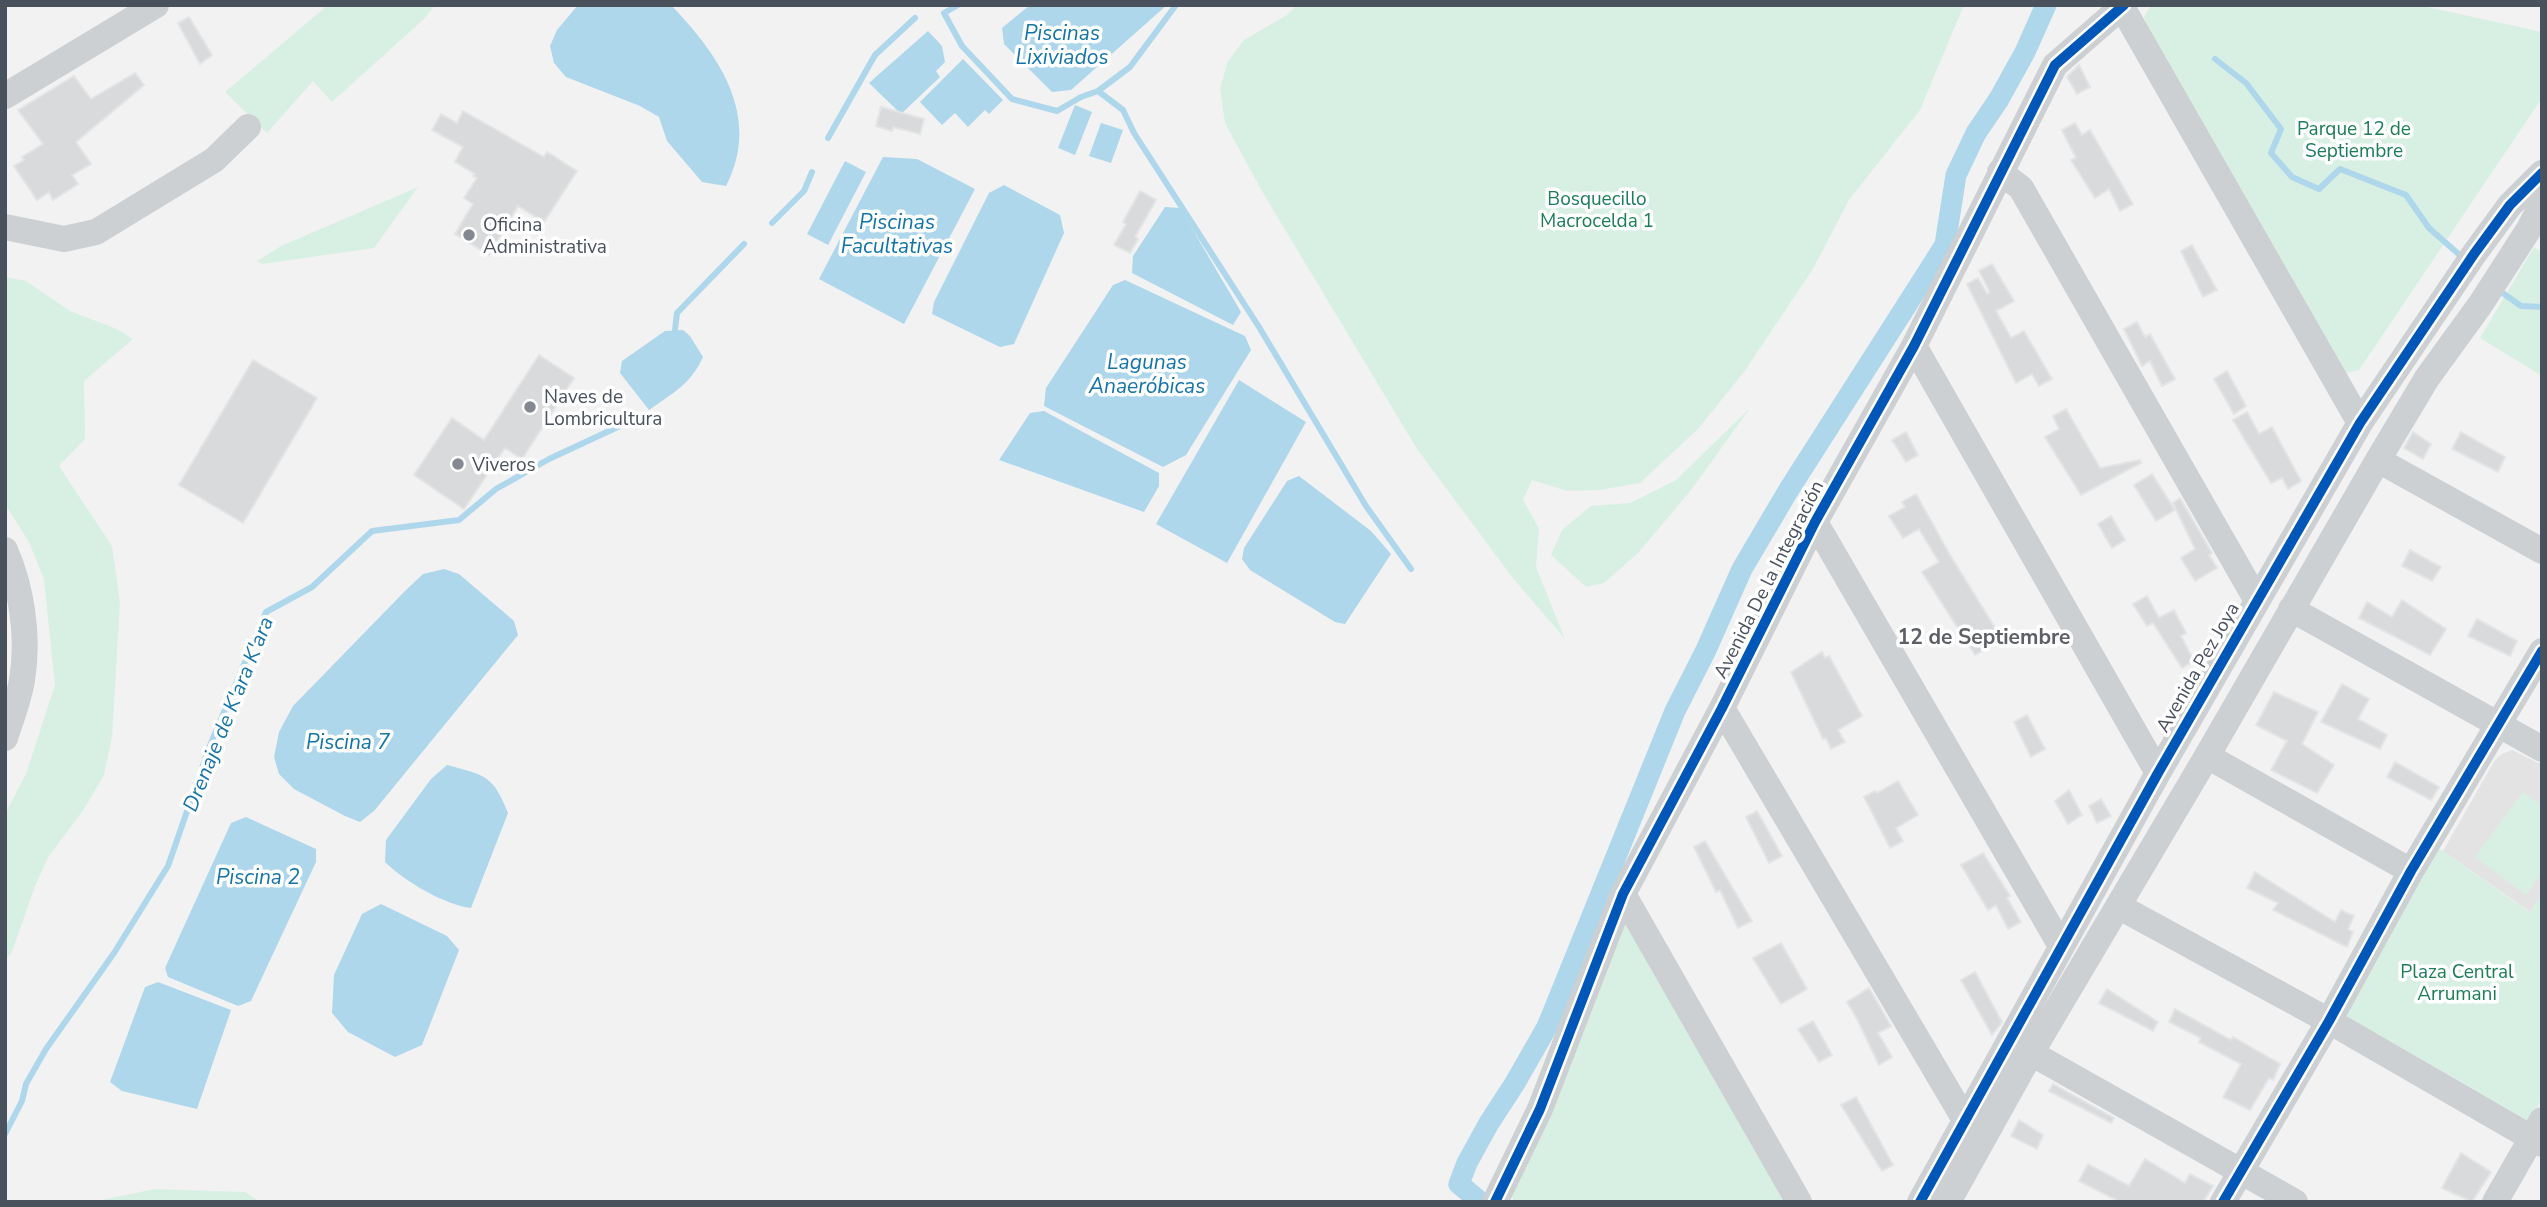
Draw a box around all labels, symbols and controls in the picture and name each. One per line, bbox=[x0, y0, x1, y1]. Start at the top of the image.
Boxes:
water label: Piscinas Lixiviados bbox=[1015, 19, 1109, 71]
park label: Parque 12 de Septiembre bbox=[2297, 116, 2411, 164]
park label: Bosquecillo Macrocelda 1 bbox=[1540, 186, 1654, 234]
water label: Piscinas Facultativas bbox=[841, 208, 953, 260]
place label: Oficina Administrativa bbox=[483, 212, 607, 260]
marker: Oficina Administrativa bbox=[461, 227, 477, 243]
water label: Lagunas Anaeróbicas bbox=[1088, 348, 1205, 400]
place label: Naves de Lombricultura bbox=[544, 384, 662, 432]
marker: Naves de Lombricultura bbox=[522, 399, 538, 415]
place label: Viveros bbox=[471, 452, 536, 478]
marker: Viveros bbox=[450, 456, 466, 472]
street label: Avenida De la Integración bbox=[1708, 476, 1830, 683]
street label: Avenida Pez Joya bbox=[2150, 598, 2246, 737]
water label: Drenaje de K'ara K'ara bbox=[176, 612, 280, 816]
district label: 12 de Septiembre bbox=[1898, 623, 2070, 651]
water label: Piscina 7 bbox=[306, 728, 390, 756]
water label: Piscina 2 bbox=[216, 863, 300, 891]
park label: Plaza Central Arrumani bbox=[2400, 959, 2514, 1007]

